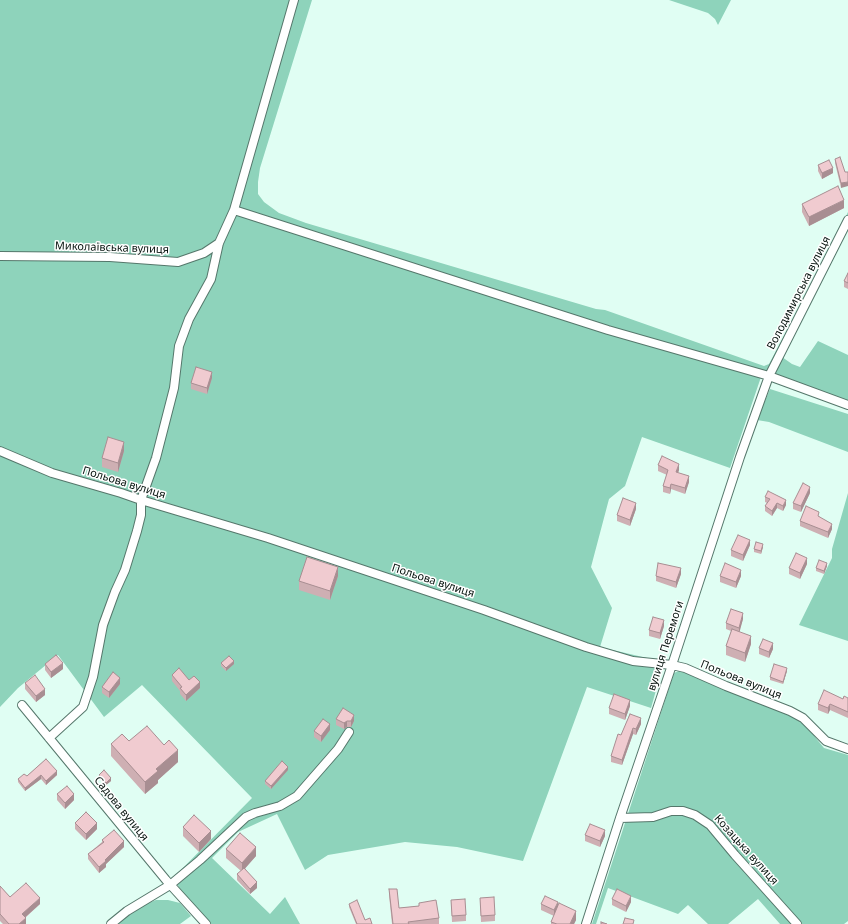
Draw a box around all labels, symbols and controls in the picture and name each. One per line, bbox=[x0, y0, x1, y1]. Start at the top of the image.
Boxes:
street label: Володимирська вулиця bbox=[765, 234, 833, 352]
street label: Миколаївська вулиця bbox=[55, 239, 169, 257]
street label: Польова вулиця bbox=[81, 464, 167, 502]
street label: Польова вулиця bbox=[390, 561, 476, 601]
street label: вулиця Перемоги bbox=[645, 599, 687, 693]
street label: Польова вулиця bbox=[699, 658, 783, 702]
street label: Садова вулиця bbox=[91, 774, 151, 844]
street label: Козацька вулиця bbox=[711, 812, 781, 888]

